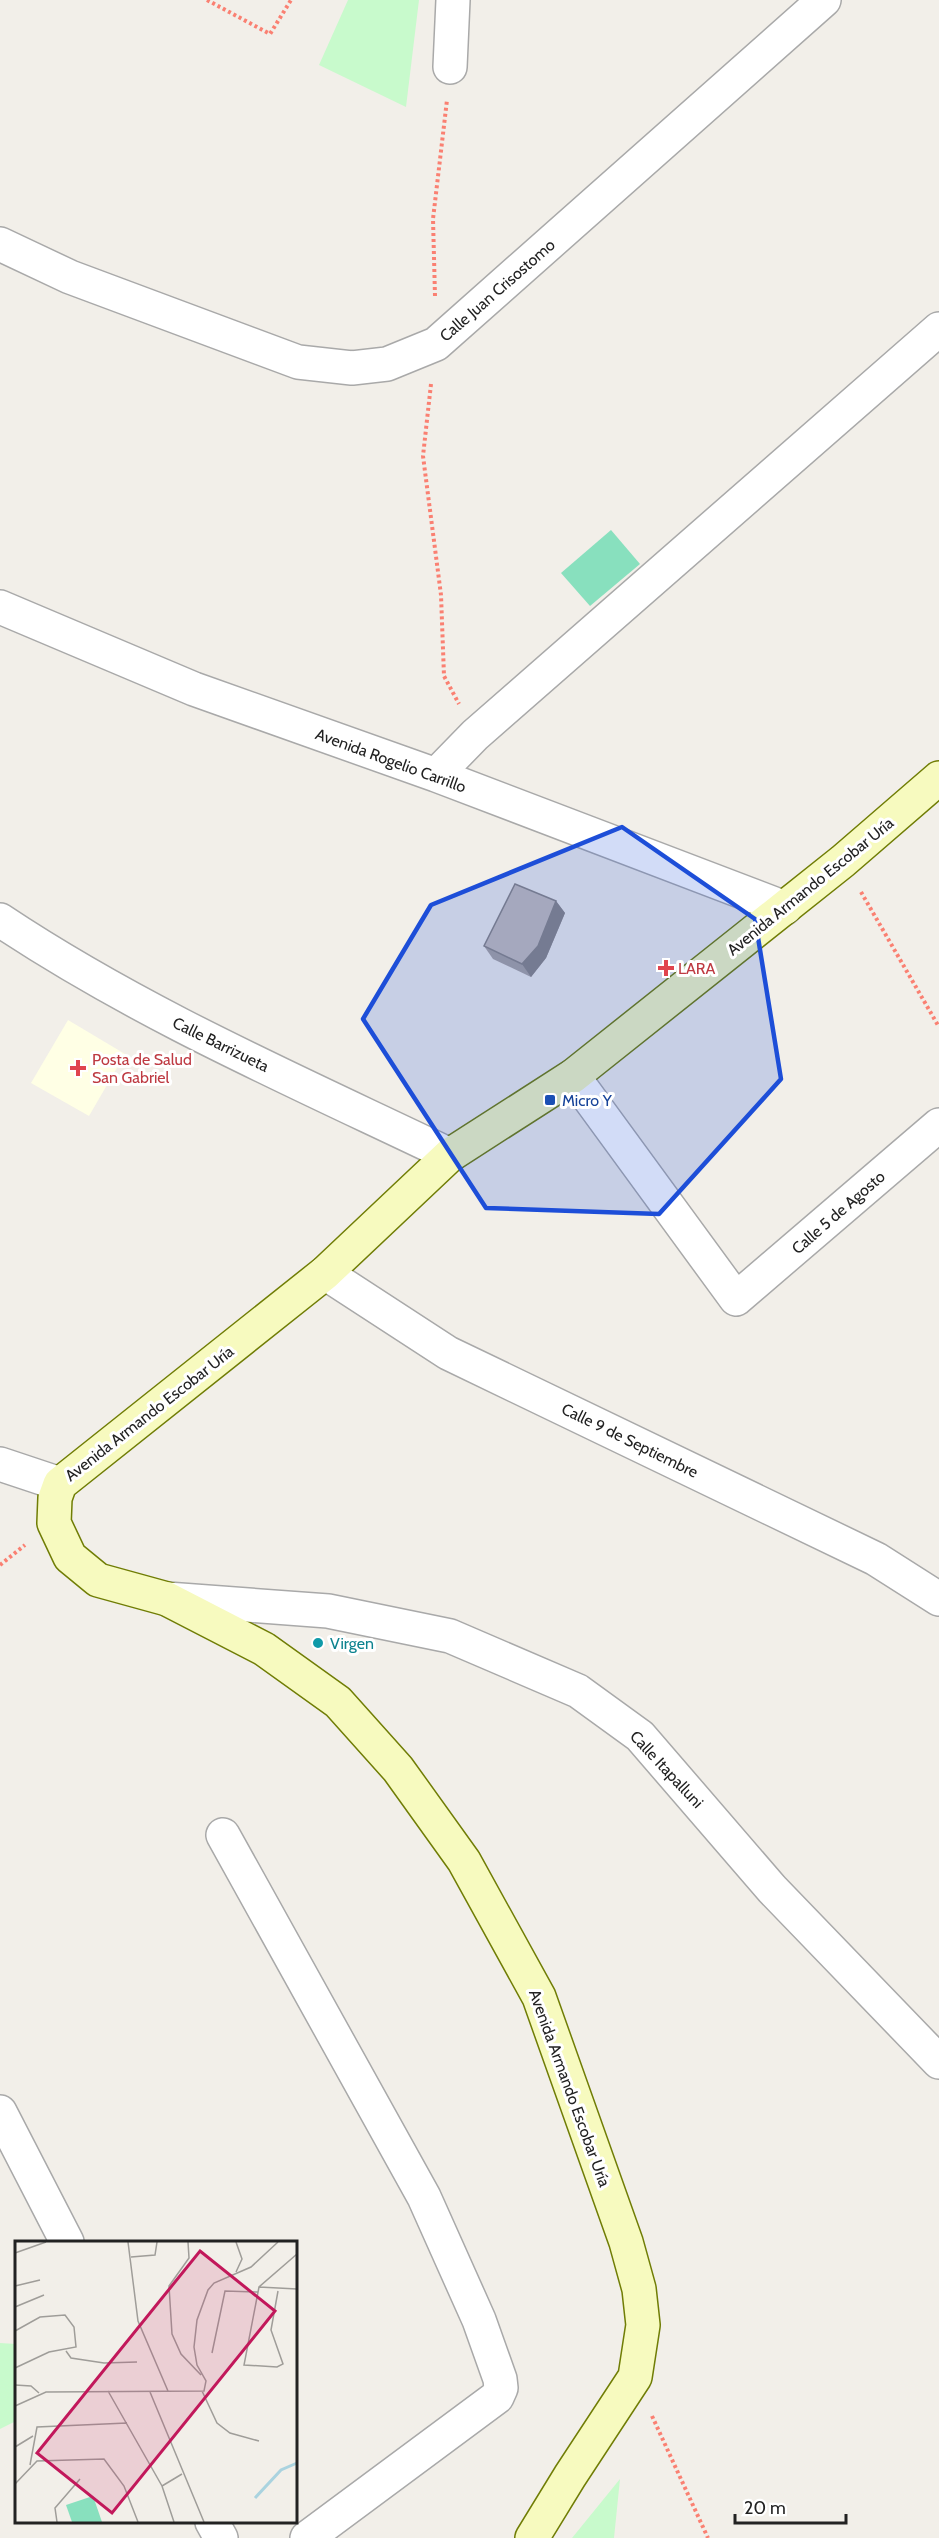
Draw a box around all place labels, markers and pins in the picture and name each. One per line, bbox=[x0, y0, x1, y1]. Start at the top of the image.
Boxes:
place label: LARA bbox=[678, 959, 716, 978]
marker: LARA bbox=[659, 961, 673, 975]
place label: Posta de Salud San Gabriel bbox=[92, 1050, 192, 1087]
marker: Posta de Salud San Gabriel bbox=[69, 1059, 87, 1077]
place label: Micro Y bbox=[562, 1091, 613, 1110]
marker: Micro Y bbox=[543, 1093, 557, 1107]
place label: Virgen bbox=[330, 1634, 374, 1653]
marker: Virgen bbox=[311, 1636, 325, 1650]

